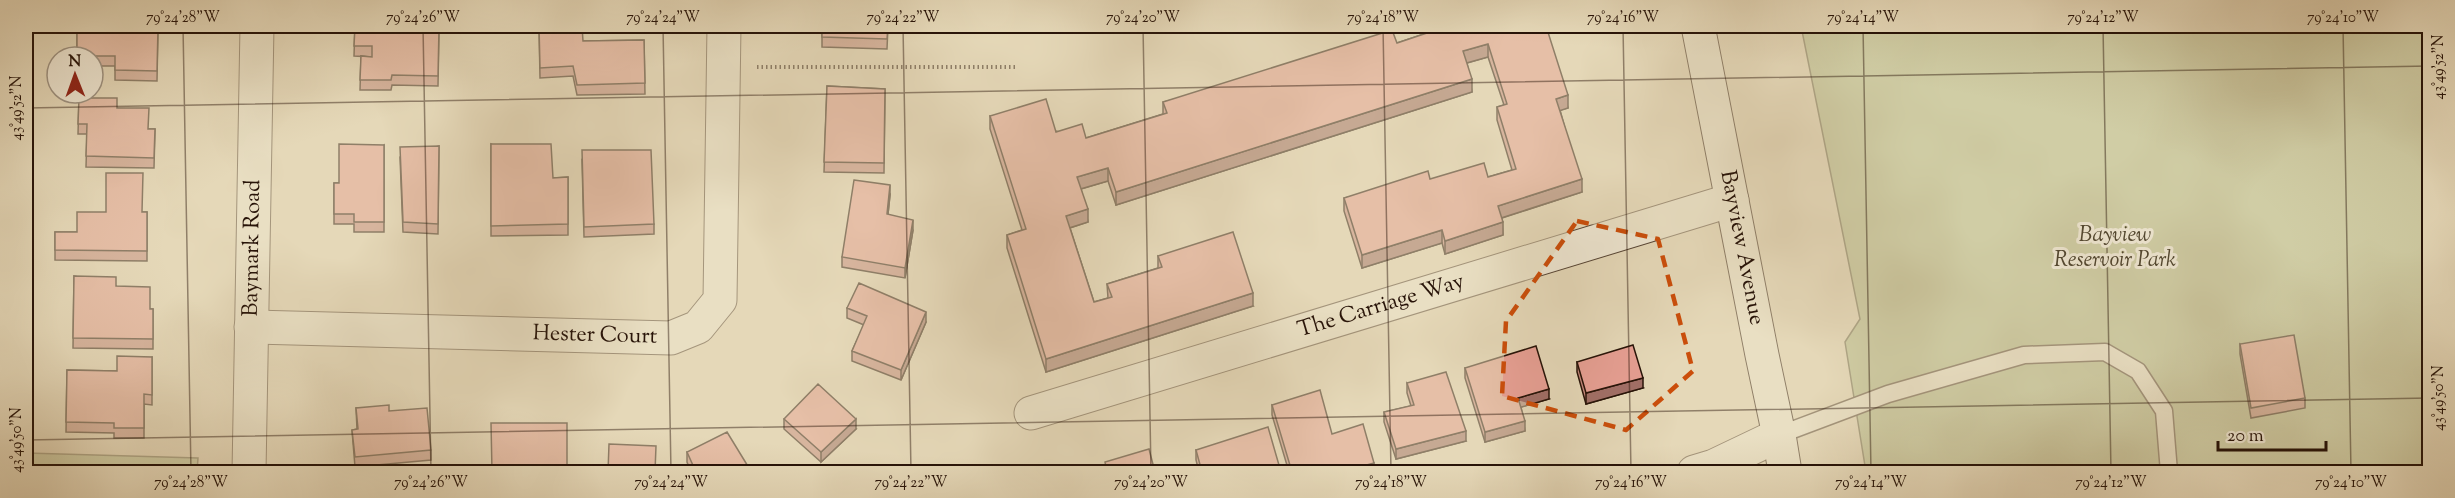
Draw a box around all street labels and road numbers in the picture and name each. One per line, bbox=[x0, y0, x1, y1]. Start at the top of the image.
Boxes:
street label: Bayview Avenue bbox=[1710, 168, 1772, 328]
street label: Baymark Road bbox=[236, 179, 270, 317]
street label: The Carriage Way bbox=[1294, 266, 1468, 347]
street label: Hester Court bbox=[532, 318, 658, 354]

